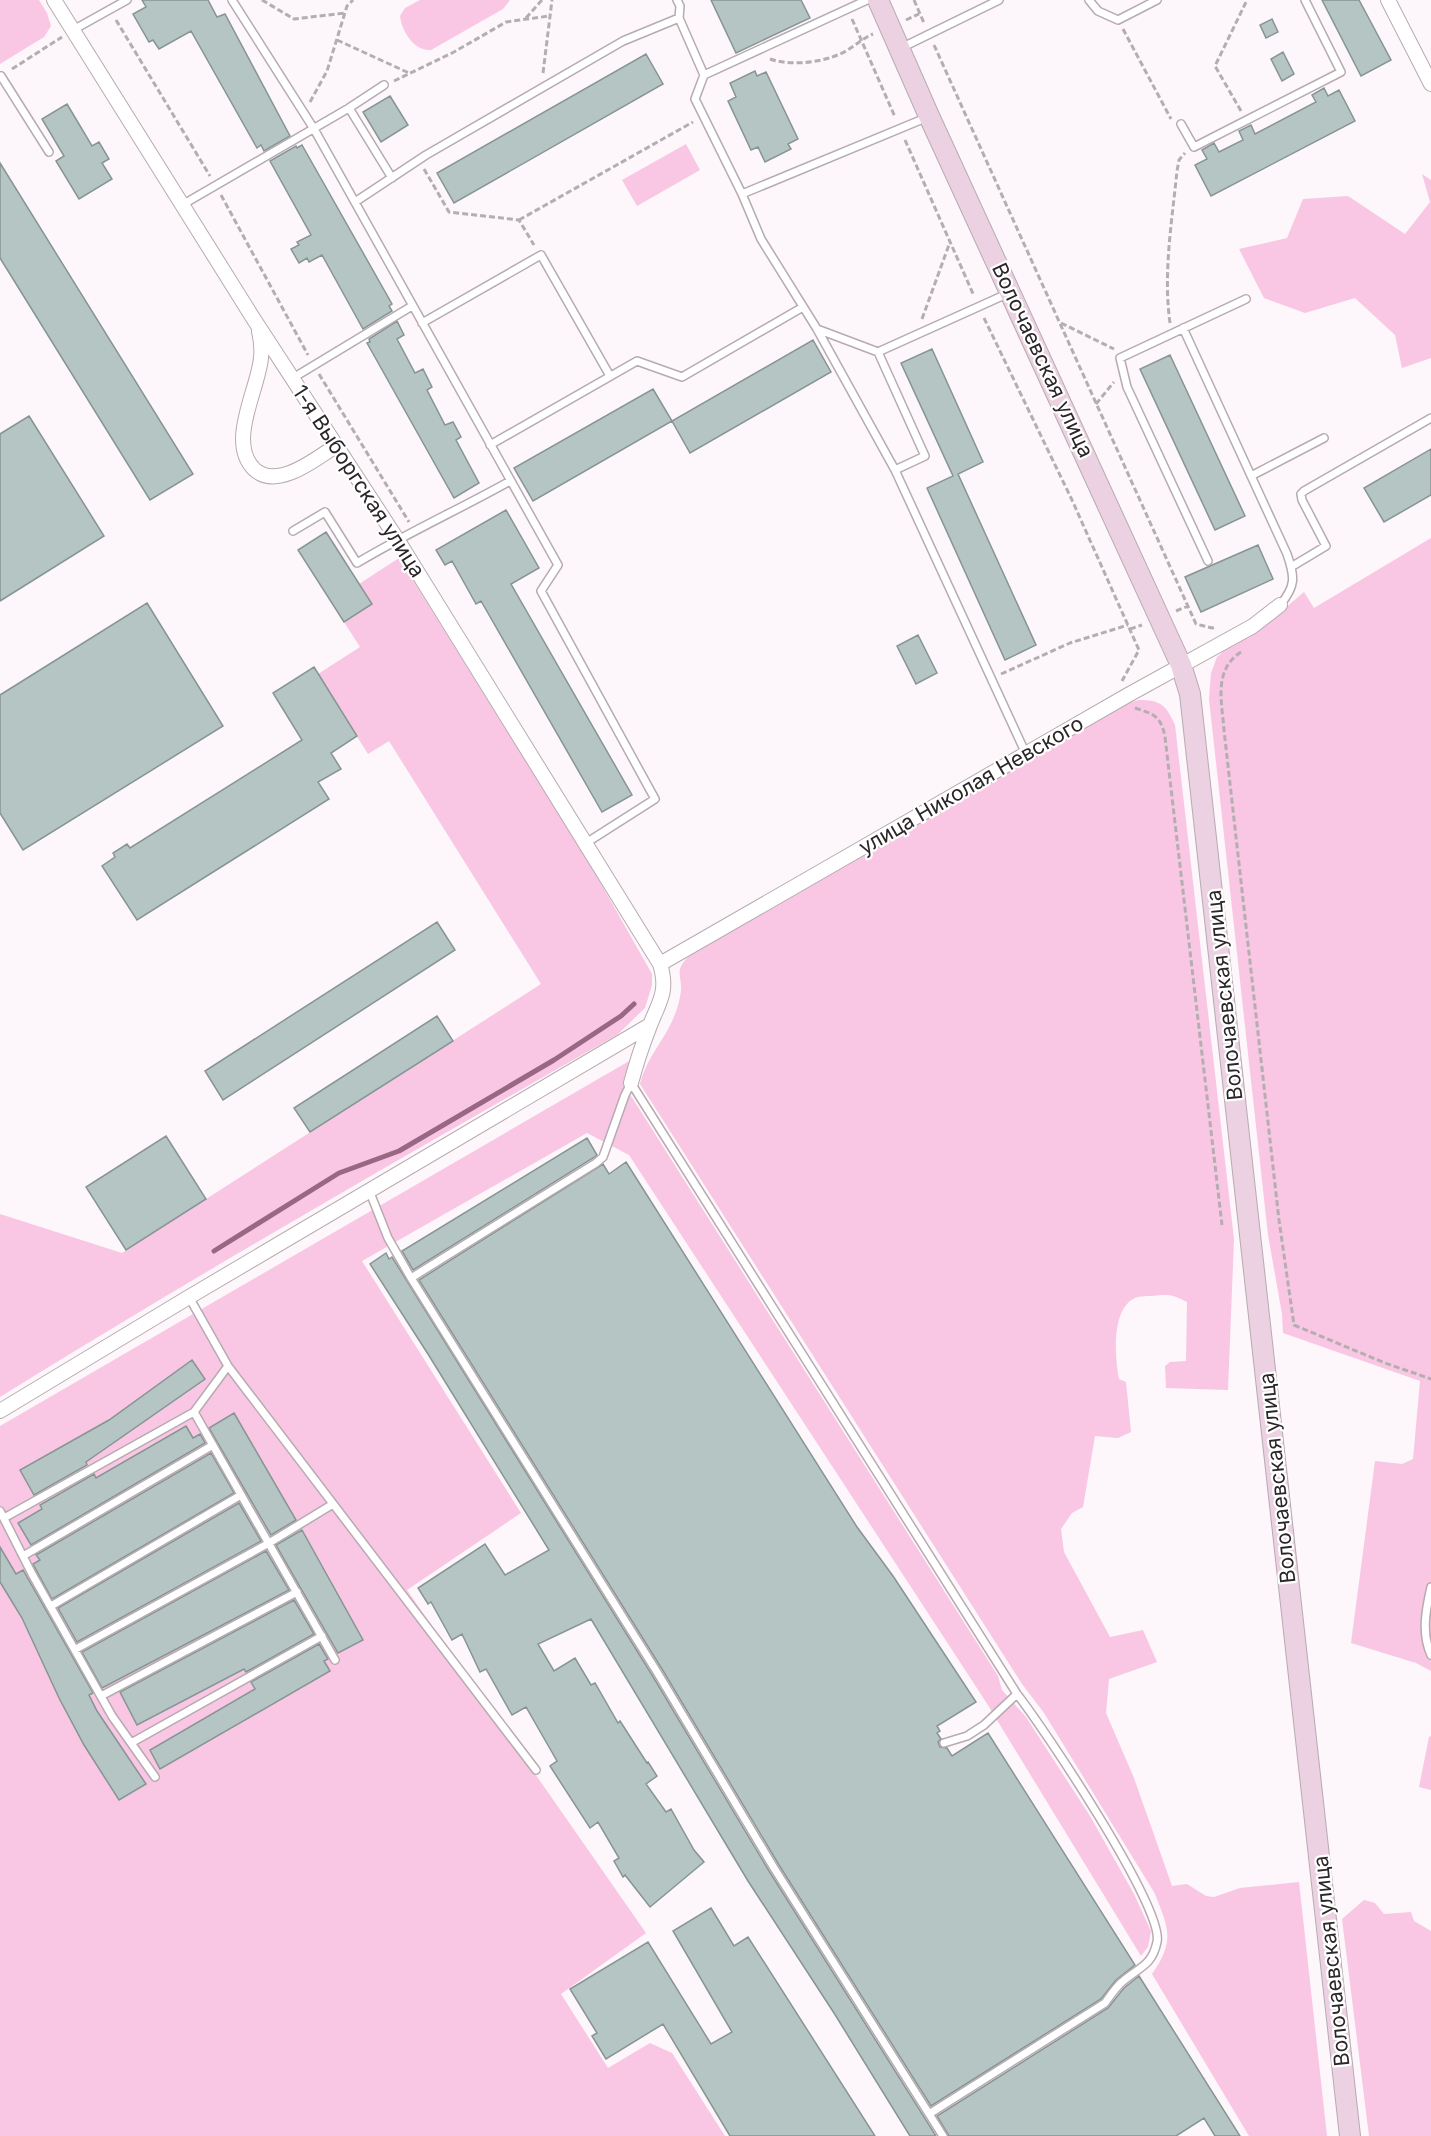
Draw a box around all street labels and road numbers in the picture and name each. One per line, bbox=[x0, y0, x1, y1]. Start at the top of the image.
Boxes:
street label: Волочаевская улица bbox=[987, 259, 1099, 461]
street label: 1-я Выборгская улица bbox=[288, 380, 430, 582]
street label: улица Николая Невского bbox=[854, 710, 1088, 860]
street label: Волочаевская улица bbox=[1201, 888, 1247, 1102]
street label: Волочаевская улица bbox=[1254, 1371, 1300, 1585]
street label: Волочаевская улица bbox=[1308, 1854, 1354, 2068]

